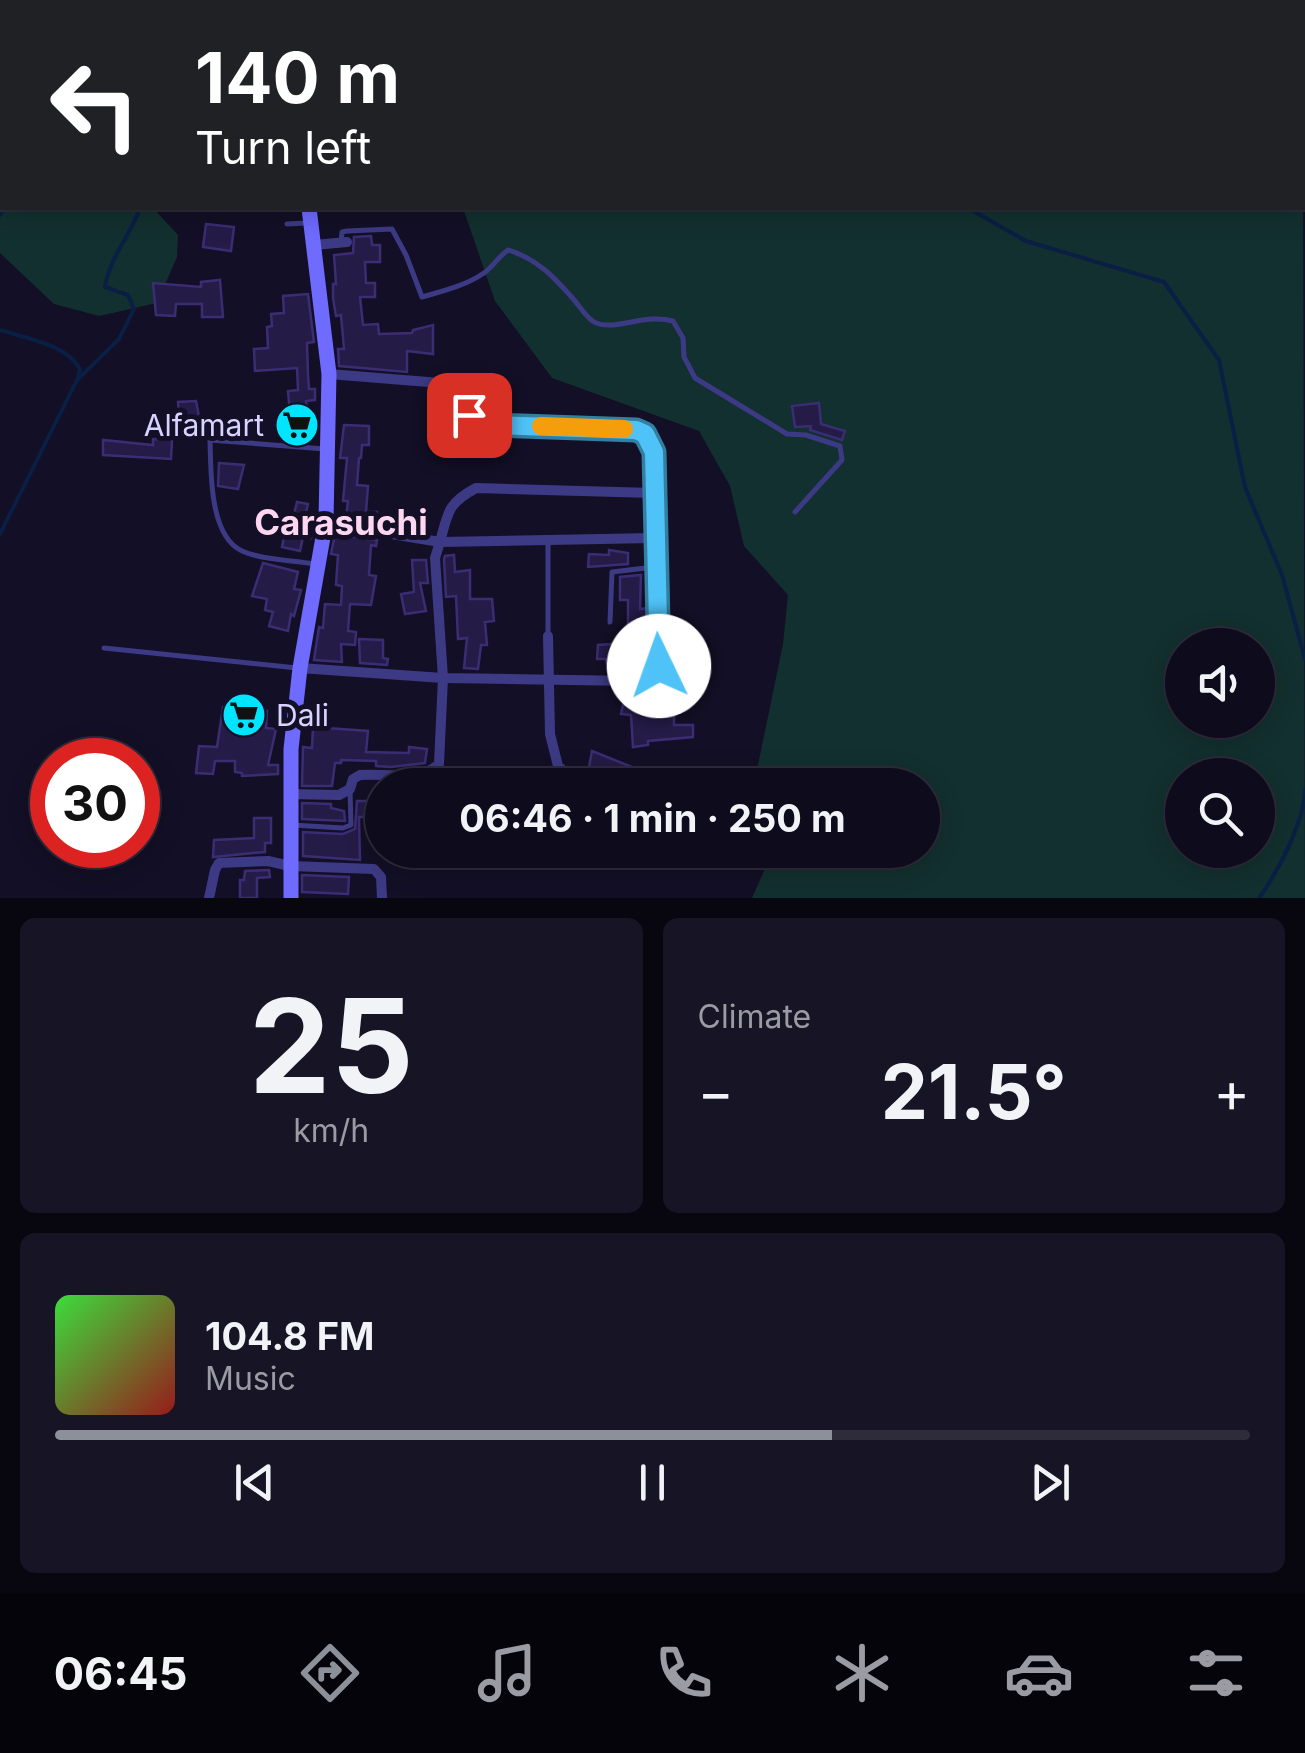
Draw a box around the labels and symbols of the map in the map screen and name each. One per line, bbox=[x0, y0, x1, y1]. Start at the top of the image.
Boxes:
pin bbox=[427, 373, 512, 458]
supermarket icon: Alfamart bbox=[274, 402, 320, 448]
place label: Alfamart bbox=[144, 407, 264, 443]
district label: Carasuchi bbox=[254, 501, 428, 543]
position arrow bbox=[607, 614, 711, 718]
supermarket icon: Dali bbox=[221, 692, 267, 738]
place label: Dali bbox=[276, 697, 329, 733]
speed limit sign: 30 bbox=[30, 738, 160, 868]

